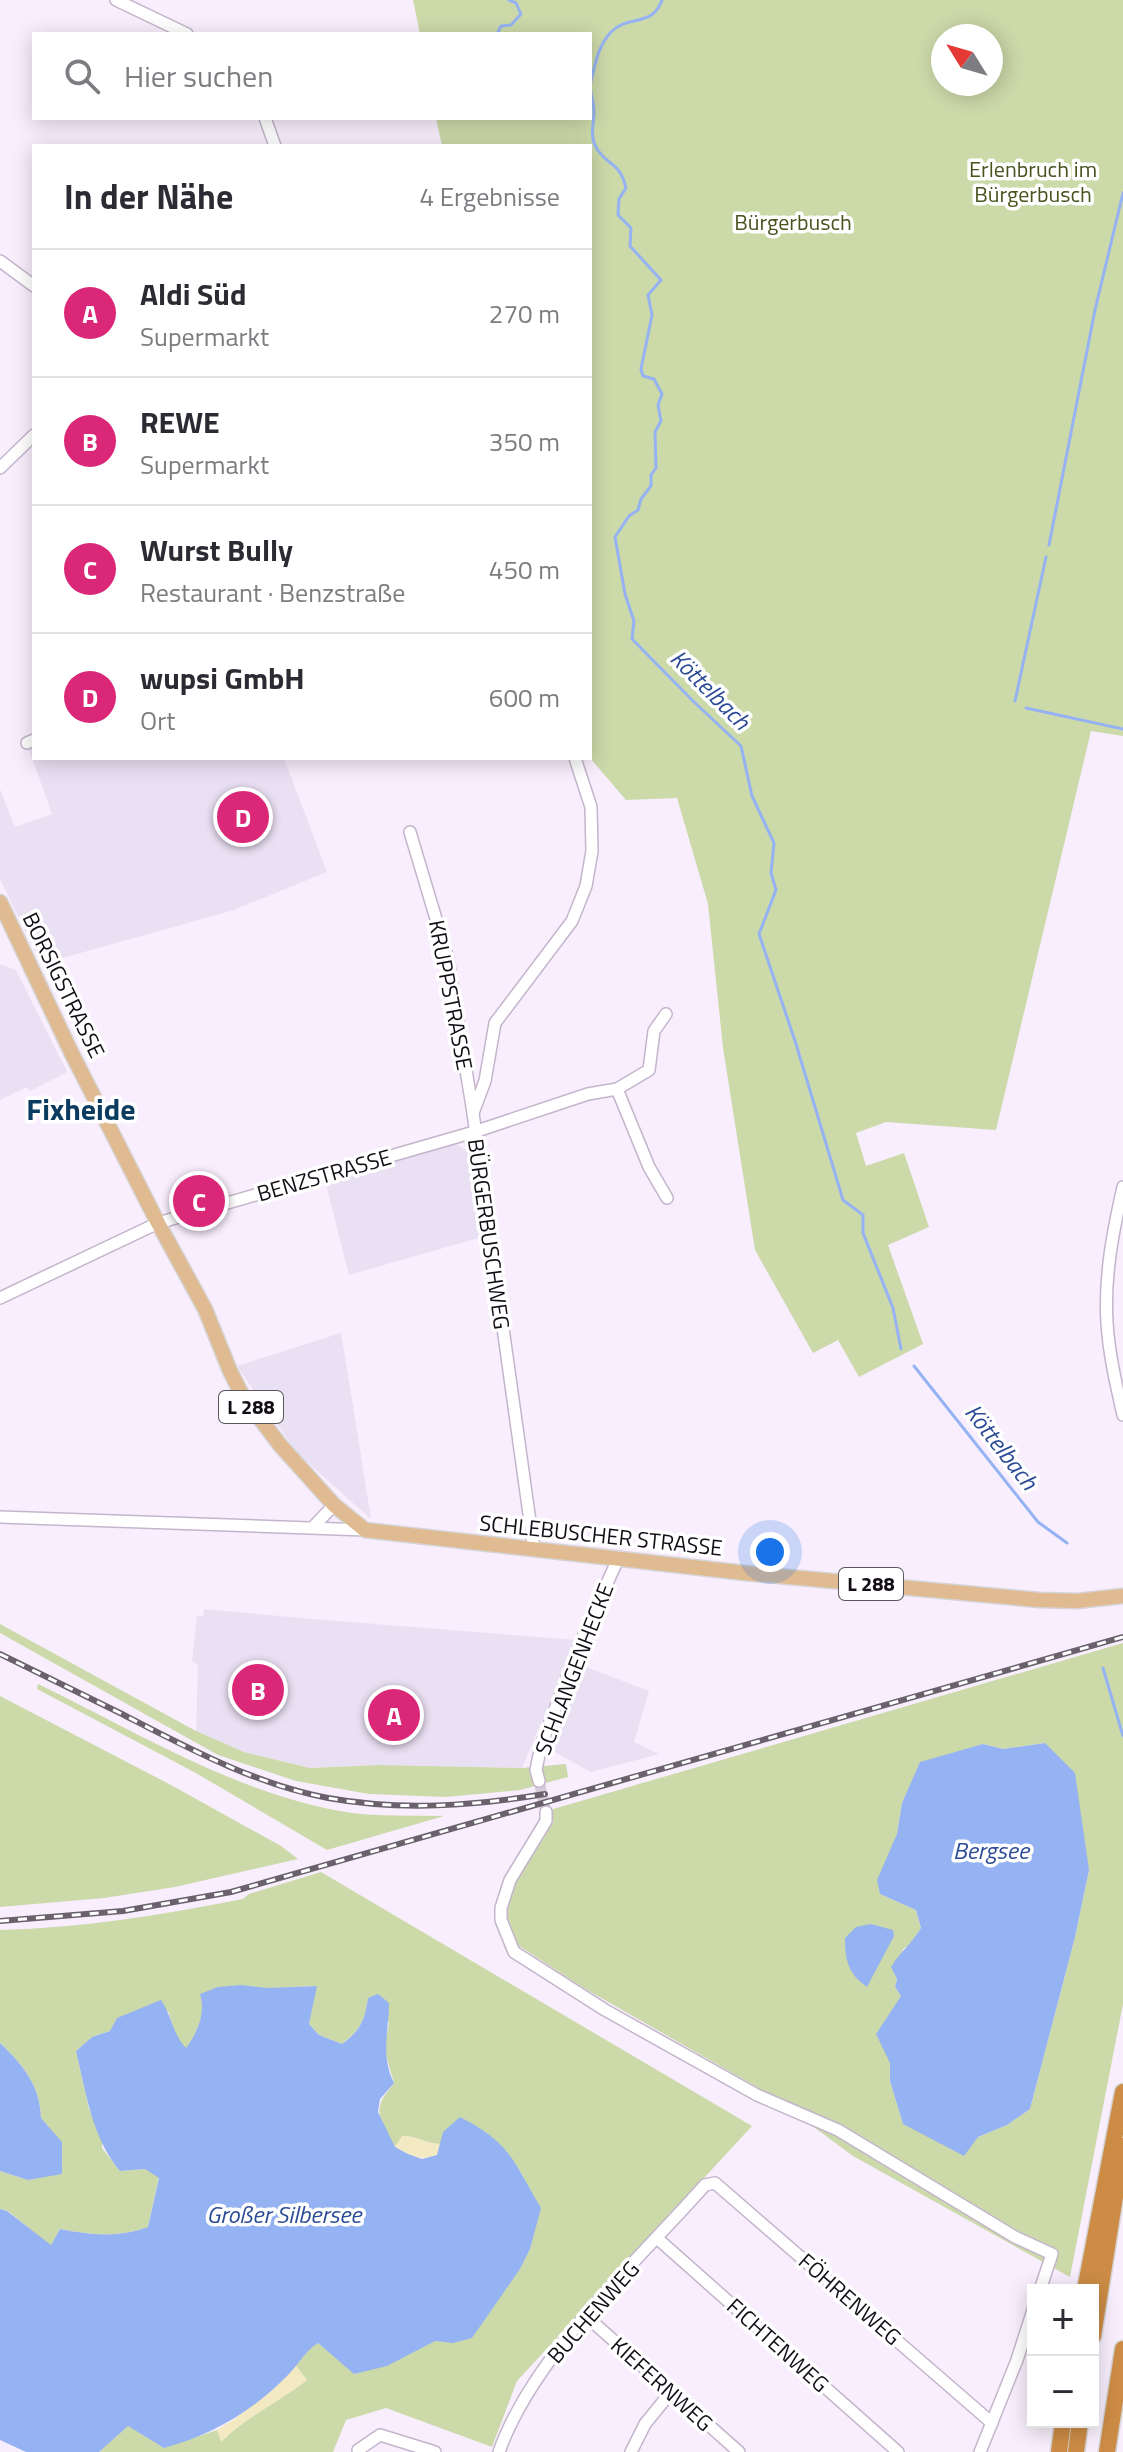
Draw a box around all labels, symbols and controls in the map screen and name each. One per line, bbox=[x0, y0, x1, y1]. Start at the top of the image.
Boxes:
north arrow bbox=[931, 24, 1003, 96]
search box bbox=[32, 32, 592, 120]
text: Hier suchen bbox=[124, 53, 273, 99]
icon: search bbox=[60, 54, 104, 98]
park label: Erlenbruch im Bürgerbusch bbox=[969, 152, 1097, 211]
text: In der Nähe bbox=[64, 170, 233, 222]
text: 4 Ergebnisse bbox=[419, 177, 560, 216]
park label: Bürgerbusch bbox=[734, 205, 852, 239]
text: Aldi Süd bbox=[140, 271, 246, 317]
text: A bbox=[82, 294, 98, 333]
text: 270 m bbox=[489, 294, 560, 333]
text: Supermarkt bbox=[140, 317, 269, 356]
text: REWE bbox=[140, 399, 220, 445]
text: B bbox=[82, 422, 98, 461]
text: 350 m bbox=[489, 422, 560, 461]
text: Supermarkt bbox=[140, 445, 269, 484]
text: Wurst Bully bbox=[140, 527, 293, 573]
text: C bbox=[83, 550, 97, 589]
text: 450 m bbox=[489, 550, 560, 589]
text: Restaurant · Benzstraße bbox=[140, 573, 405, 612]
water label: Köttelbach bbox=[662, 641, 760, 738]
text: wupsi GmbH bbox=[140, 655, 305, 701]
text: D bbox=[82, 678, 98, 717]
text: 600 m bbox=[489, 678, 560, 717]
text: Ort bbox=[140, 701, 175, 740]
pin: D bbox=[217, 787, 269, 847]
street label: BORSIGSTRASSE bbox=[14, 906, 114, 1064]
street label: KRUPPSTRASSE bbox=[420, 917, 482, 1073]
district label: Fixheide bbox=[26, 1086, 136, 1132]
street label: BÜRGERBUSCHWEG bbox=[459, 1137, 519, 1331]
street label: BENZSTRASSE bbox=[253, 1140, 395, 1210]
pin: C bbox=[173, 1171, 225, 1231]
road number: L 288 bbox=[219, 1391, 283, 1423]
water label: Köttelbach bbox=[957, 1396, 1048, 1498]
street label: SCHLEBUSCHER STRASSE bbox=[478, 1505, 724, 1565]
your location bbox=[750, 1532, 790, 1572]
road number: L 288 bbox=[839, 1568, 903, 1600]
street label: SCHLANGENHECKE bbox=[526, 1578, 622, 1760]
pin: B bbox=[232, 1660, 284, 1720]
pin: A bbox=[368, 1685, 420, 1745]
water label: Bergsee bbox=[953, 1832, 1031, 1868]
water label: Großer Silbersee bbox=[207, 2196, 363, 2232]
street label: FÖHRENWEG bbox=[791, 2245, 909, 2353]
street label: BUCHENWEG bbox=[539, 2253, 647, 2371]
map controls bbox=[1027, 2284, 1099, 2428]
button: + bbox=[1027, 2284, 1099, 2356]
street label: FICHTENWEG bbox=[719, 2290, 837, 2400]
street label: KIEFERNWEG bbox=[603, 2329, 721, 2439]
button: − bbox=[1027, 2356, 1099, 2428]

